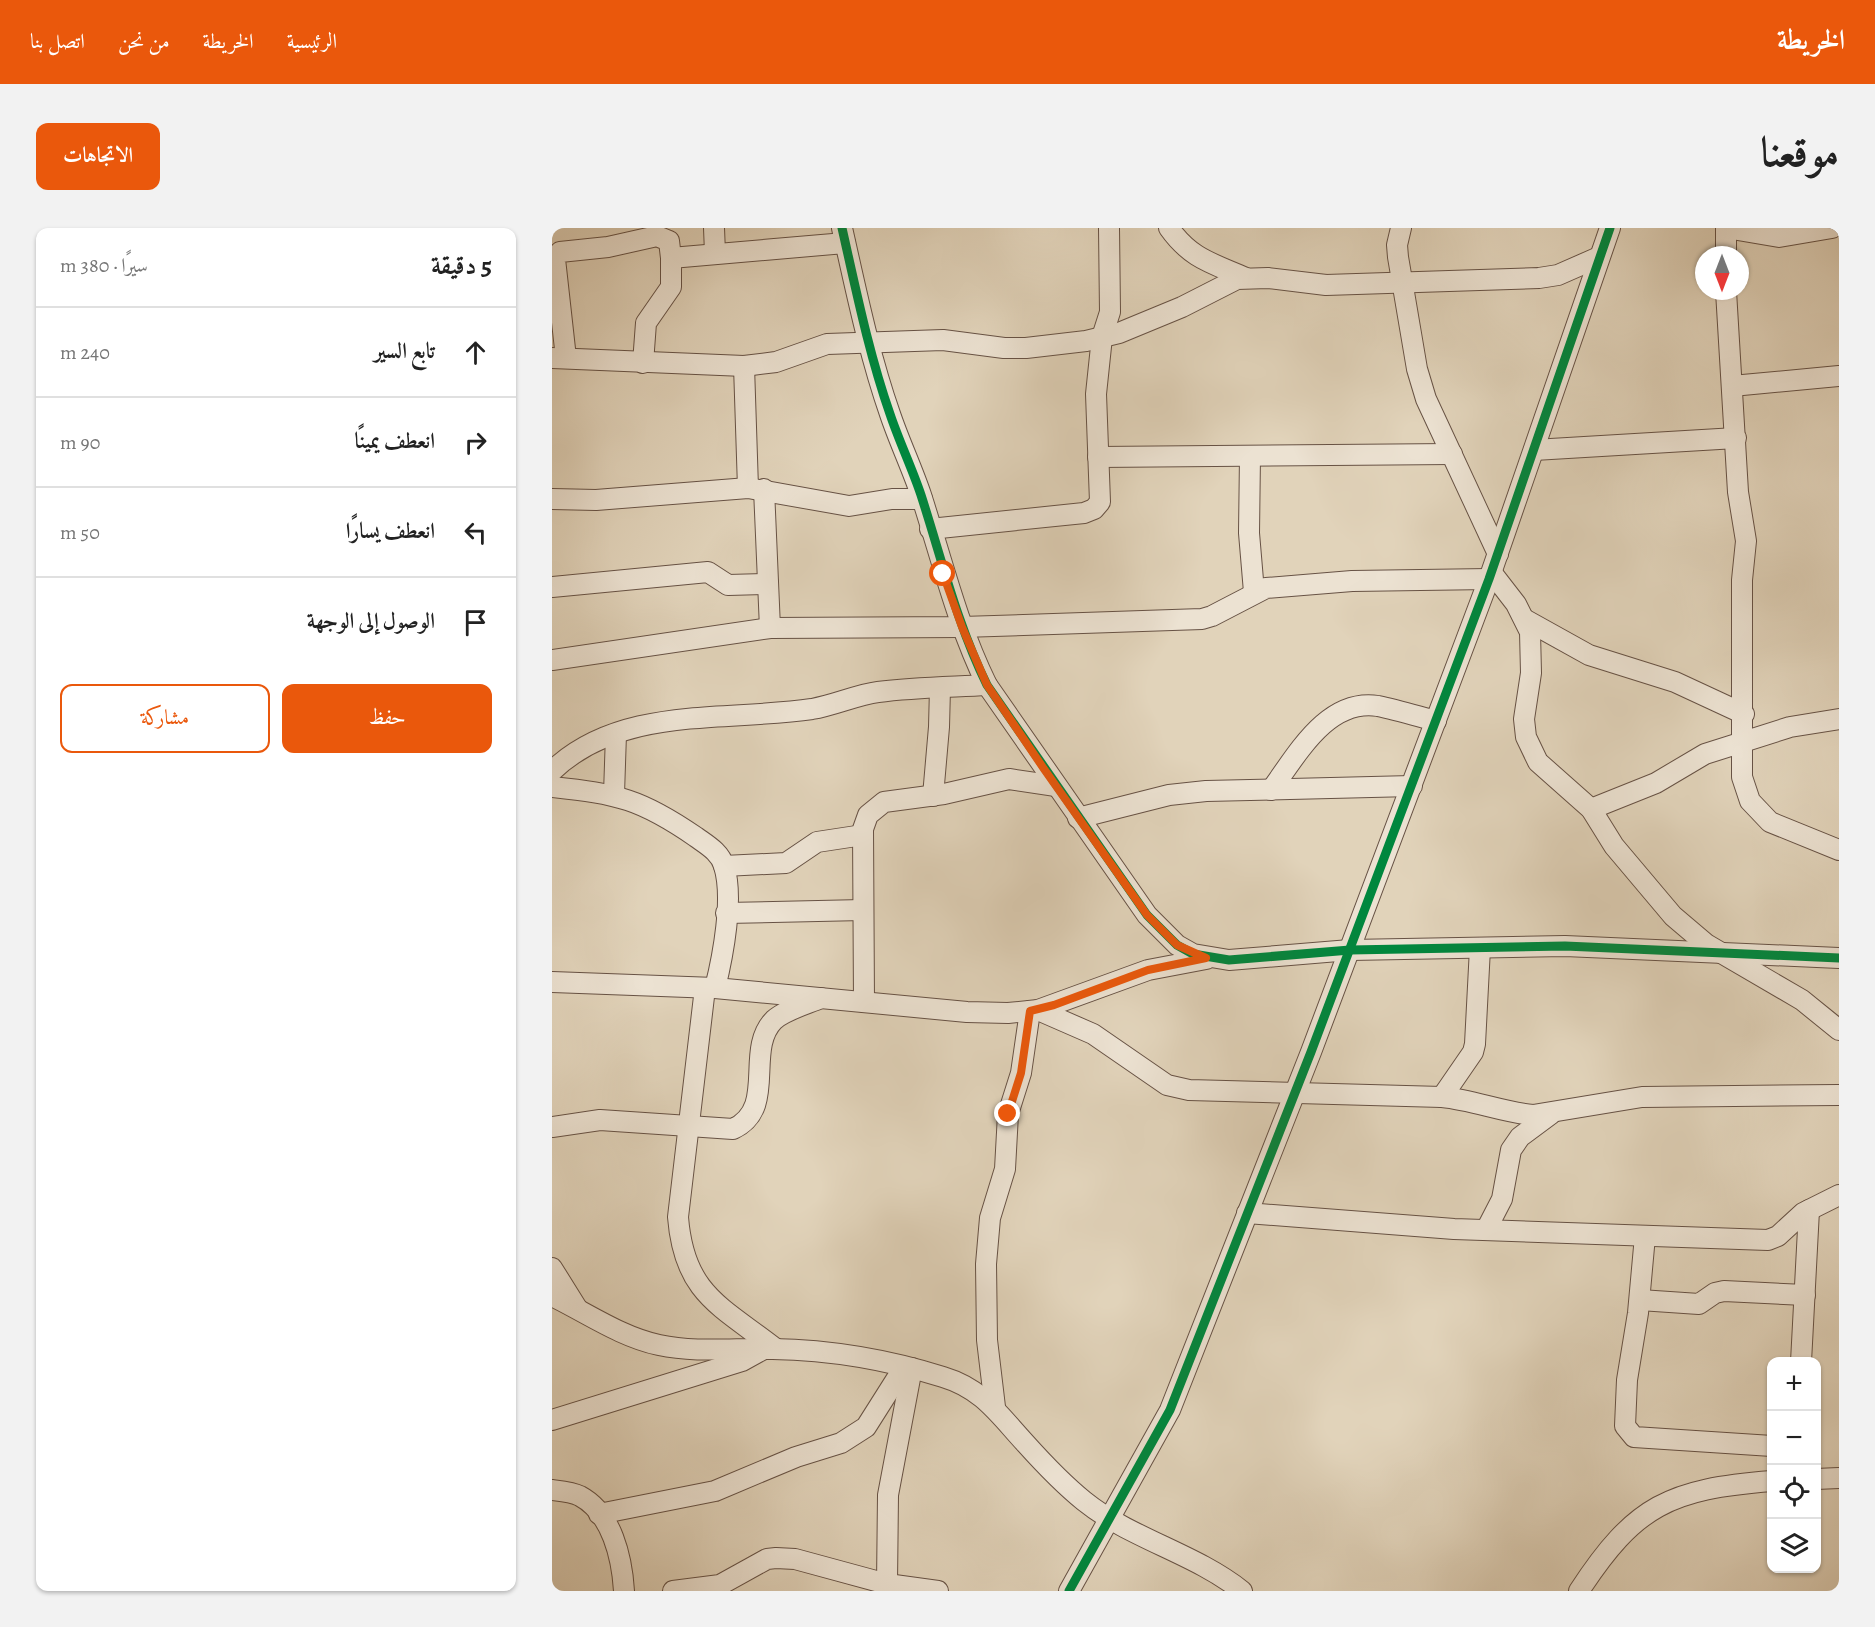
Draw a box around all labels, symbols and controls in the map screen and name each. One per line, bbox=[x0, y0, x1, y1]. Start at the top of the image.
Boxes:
text: الخريطة bbox=[1777, 21, 1845, 59]
text: اتصل بنا bbox=[30, 27, 85, 55]
text: من نحن bbox=[118, 27, 170, 55]
text: الخريطة bbox=[203, 27, 254, 55]
text: الرئيسية bbox=[287, 27, 337, 55]
button: الاتجاهات bbox=[36, 123, 160, 190]
text: موقعنا bbox=[1761, 123, 1839, 180]
north arrow bbox=[1695, 246, 1749, 300]
text: 5 دقيقة bbox=[431, 248, 492, 283]
text: سيرًا · 380 m bbox=[60, 252, 148, 279]
text: تابع السير bbox=[374, 336, 435, 366]
icon: ahead bbox=[459, 336, 492, 369]
text: 240 m bbox=[60, 339, 110, 366]
text: انعطف يمينًا bbox=[355, 426, 435, 456]
icon: right bbox=[459, 426, 492, 459]
text: 90 m bbox=[60, 429, 100, 456]
text: انعطف يسارًا bbox=[346, 516, 435, 546]
icon: left bbox=[459, 516, 492, 549]
text: 50 m bbox=[60, 519, 100, 546]
route start bbox=[929, 560, 955, 586]
text: الوصول إلى الوجهة bbox=[307, 606, 435, 636]
icon: arrive bbox=[459, 606, 492, 639]
button: مشاركة bbox=[60, 684, 270, 753]
button: حفظ bbox=[282, 684, 492, 753]
route end bbox=[994, 1100, 1020, 1126]
map controls bbox=[1767, 1357, 1821, 1573]
button: + bbox=[1767, 1357, 1821, 1411]
button: − bbox=[1767, 1411, 1821, 1465]
button: locate bbox=[1767, 1465, 1821, 1519]
button: layers bbox=[1767, 1519, 1821, 1573]

